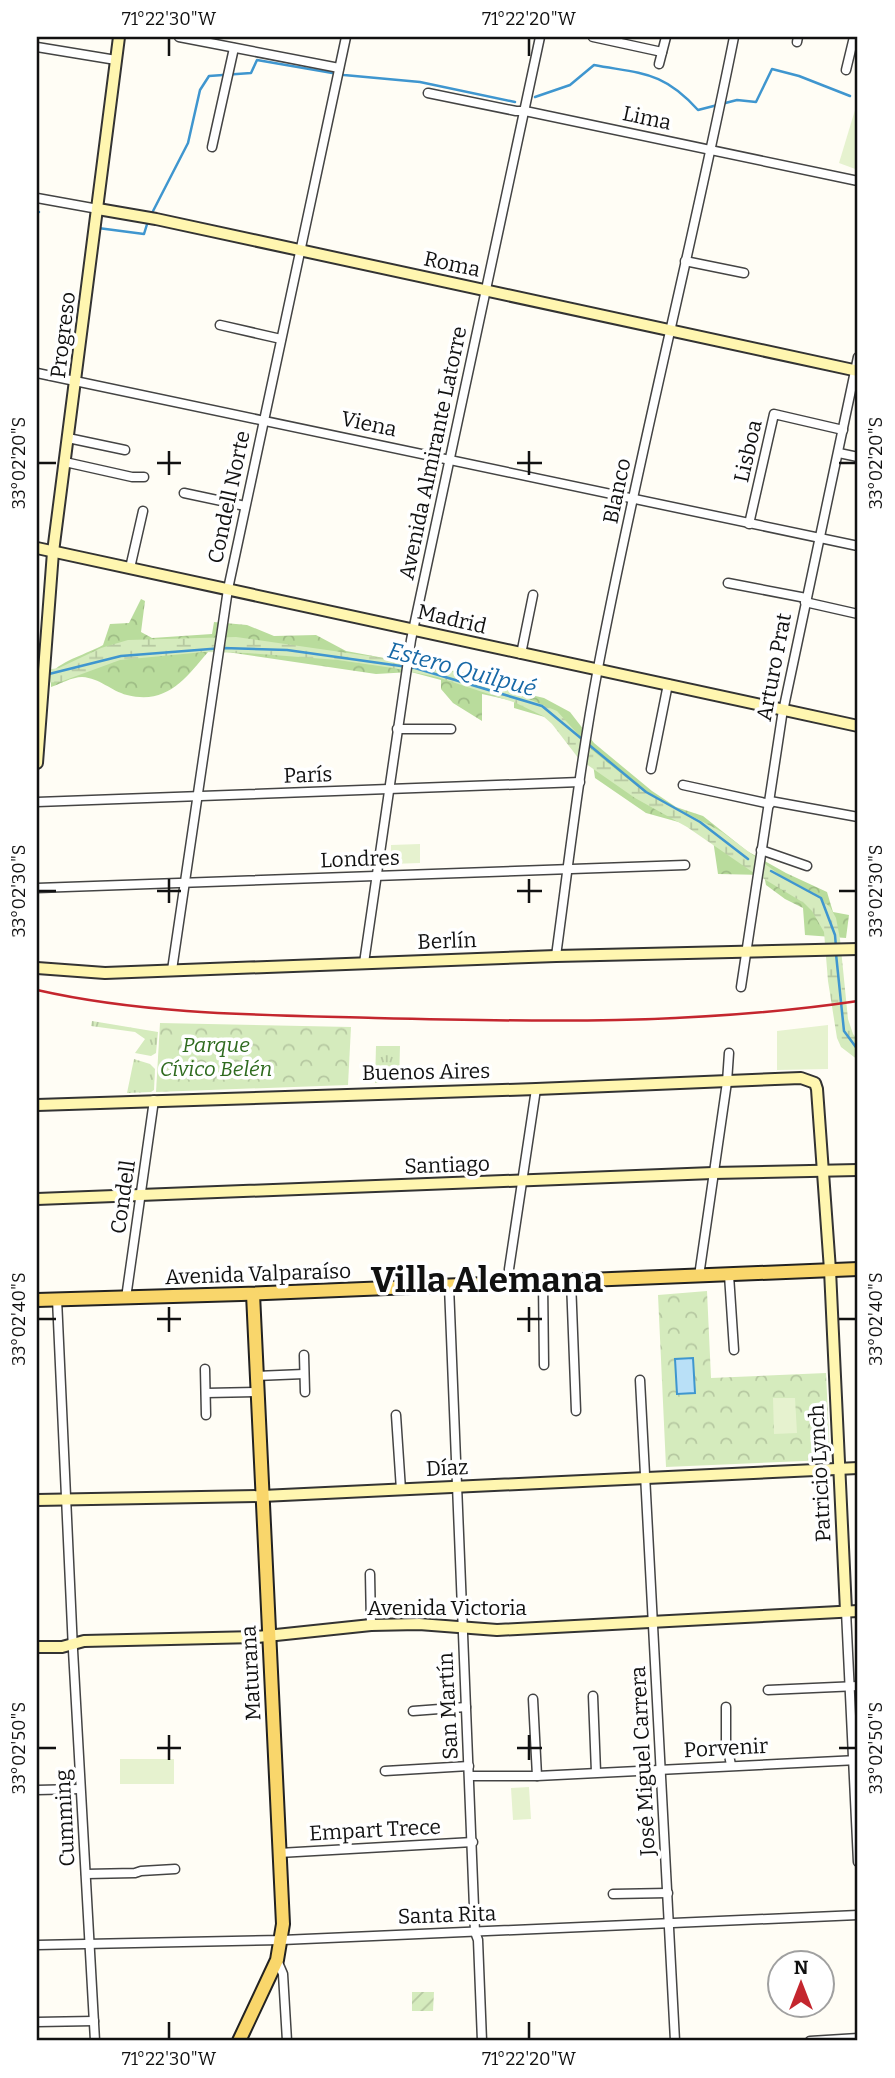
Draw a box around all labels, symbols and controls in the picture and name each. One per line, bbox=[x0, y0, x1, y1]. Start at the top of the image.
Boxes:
text: 71°22'30"W bbox=[122, 8, 217, 30]
text: 71°22'20"W bbox=[482, 8, 577, 30]
street label: Lima bbox=[620, 100, 674, 136]
street label: Roma bbox=[421, 245, 483, 283]
street label: Progreso bbox=[45, 290, 81, 380]
street label: Avenida Almirante Latorre bbox=[393, 324, 473, 582]
street label: Viena bbox=[339, 405, 400, 443]
text: 33°02'20"S bbox=[8, 417, 30, 509]
street label: Lisboa bbox=[728, 417, 768, 485]
text: 33°02'20"S bbox=[865, 417, 887, 509]
street label: Condell Norte bbox=[202, 428, 256, 566]
street label: Blanco bbox=[597, 456, 637, 526]
street label: Madrid bbox=[415, 598, 489, 640]
street label: Arturo Prat bbox=[751, 610, 797, 723]
water label: Estero Quilpué bbox=[385, 636, 540, 702]
street label: París bbox=[283, 761, 333, 789]
text: 33°02'30"S bbox=[8, 844, 30, 938]
text: 33°02'30"S bbox=[865, 844, 887, 938]
street label: Londres bbox=[320, 845, 400, 873]
street label: Berlín bbox=[417, 927, 477, 955]
park label: Parque Cívico Belén bbox=[160, 1032, 272, 1082]
street label: Buenos Aires bbox=[362, 1058, 490, 1086]
street label: Santiago bbox=[404, 1151, 490, 1179]
street label: Condell bbox=[105, 1158, 141, 1236]
street label: Avenida Valparaíso bbox=[164, 1258, 352, 1290]
district label: Villa Alemana bbox=[371, 1259, 604, 1301]
text: 33°02'40"S bbox=[8, 1272, 30, 1366]
text: 33°02'40"S bbox=[865, 1272, 887, 1366]
street label: Patricio Lynch bbox=[803, 1404, 837, 1542]
street label: Díaz bbox=[425, 1454, 469, 1482]
street label: Avenida Victoria bbox=[367, 1595, 527, 1621]
street label: Maturana bbox=[235, 1624, 266, 1721]
street label: San Martín bbox=[432, 1652, 464, 1760]
street label: José Miguel Carrera bbox=[625, 1665, 661, 1858]
text: 33°02'50"S bbox=[8, 1702, 30, 1794]
text: 33°02'50"S bbox=[865, 1702, 887, 1794]
street label: Porvenir bbox=[683, 1733, 769, 1763]
street label: Cumming bbox=[49, 1768, 81, 1867]
street label: Empart Trece bbox=[308, 1814, 442, 1846]
street label: Santa Rita bbox=[397, 1900, 497, 1930]
north arrow bbox=[766, 1948, 836, 2018]
text: N bbox=[794, 1956, 809, 1979]
text: 71°22'30"W bbox=[122, 2048, 217, 2070]
text: 71°22'20"W bbox=[482, 2048, 577, 2070]

